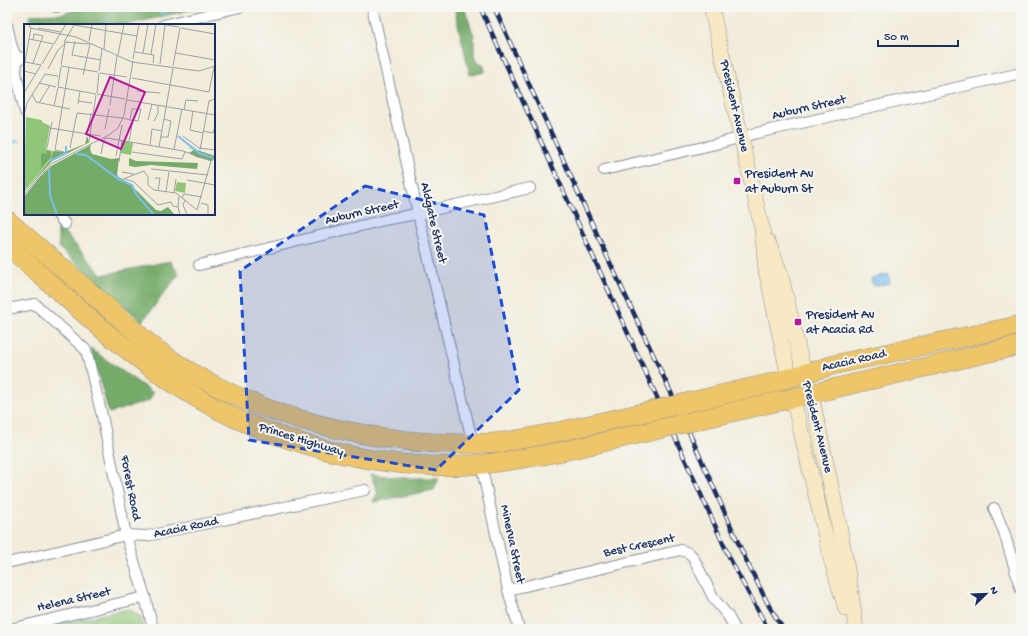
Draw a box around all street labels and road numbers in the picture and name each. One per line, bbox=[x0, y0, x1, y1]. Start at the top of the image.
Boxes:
street label: President Avenue bbox=[716, 58, 752, 154]
street label: Auburn Street bbox=[771, 92, 849, 124]
street label: Aldgate Street bbox=[416, 181, 450, 267]
street label: Auburn Street bbox=[324, 197, 402, 229]
street label: Acacia Road bbox=[821, 346, 889, 376]
street label: President Avenue bbox=[798, 379, 836, 475]
street label: Princes Highway bbox=[256, 420, 346, 460]
street label: Forest Road bbox=[116, 453, 144, 523]
street label: Minerva Street bbox=[496, 503, 528, 586]
street label: Acacia Road bbox=[153, 514, 221, 542]
street label: Best Crescent bbox=[601, 531, 678, 561]
street label: Helena Street bbox=[36, 584, 114, 616]

